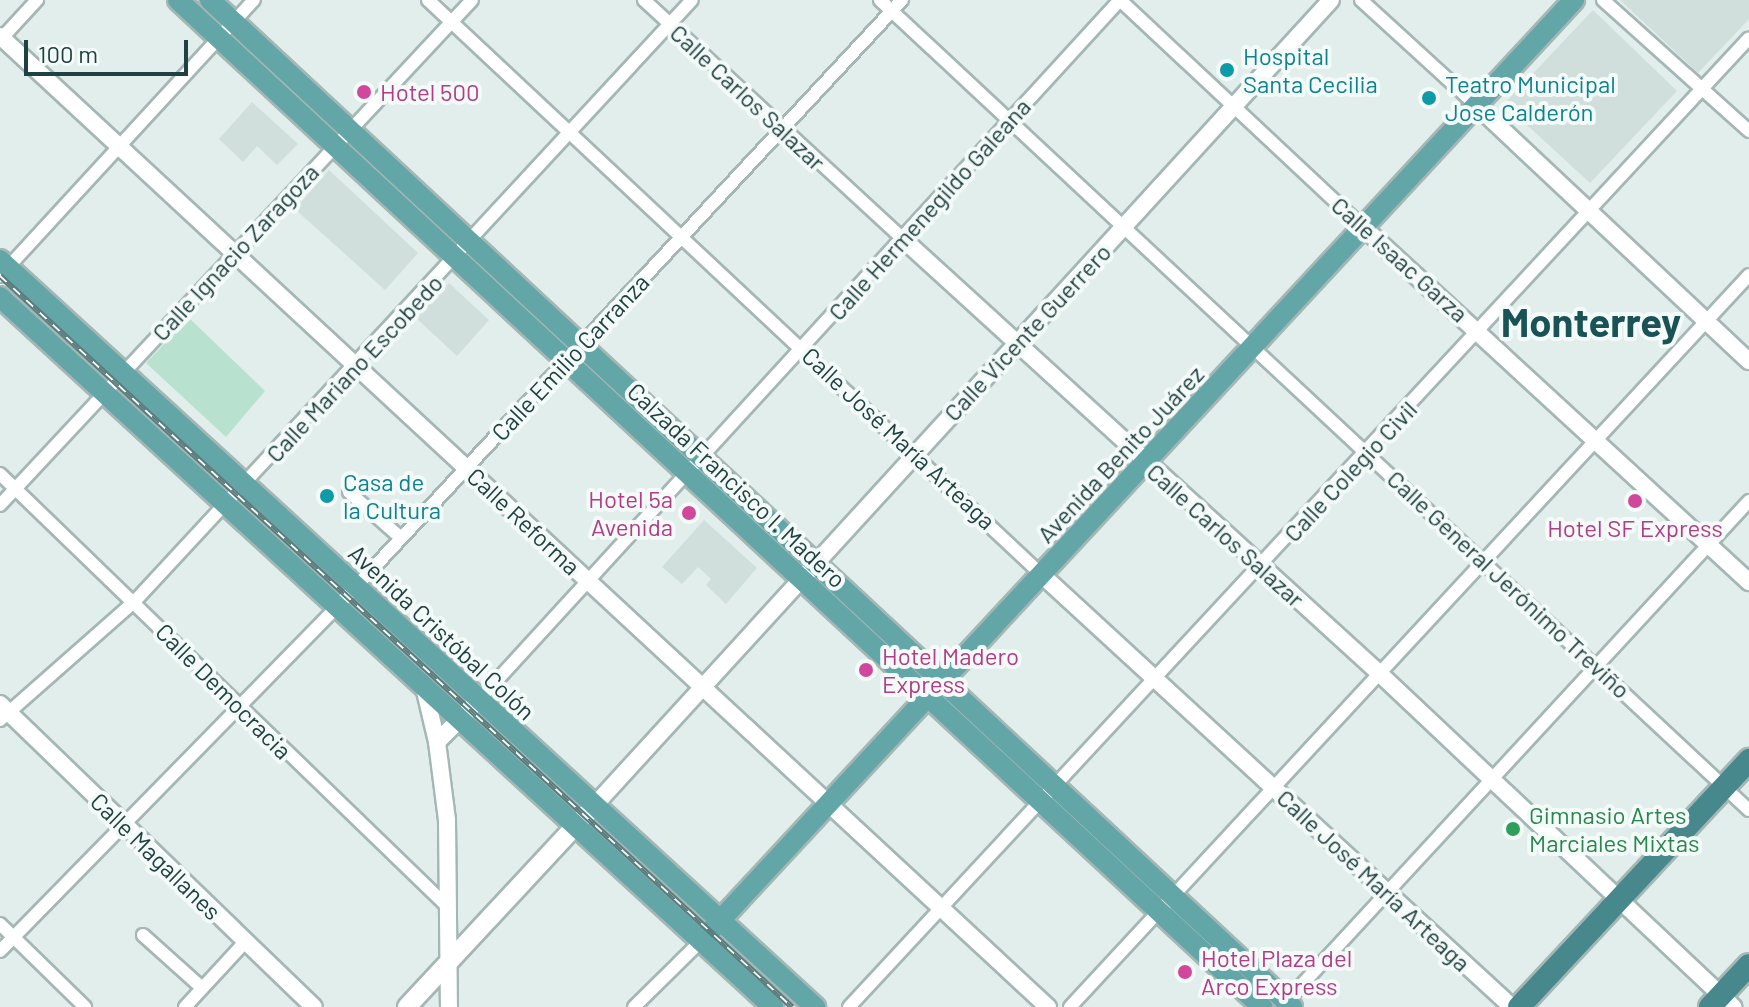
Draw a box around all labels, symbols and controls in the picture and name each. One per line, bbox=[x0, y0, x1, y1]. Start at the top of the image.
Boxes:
street label: Calle Carlos Salazar bbox=[665, 18, 831, 176]
scale bar bbox=[28, 24, 192, 74]
text: 100 m bbox=[38, 39, 98, 68]
place label: Hospital Santa Cecilia bbox=[1243, 42, 1378, 98]
marker: Hospital Santa Cecilia bbox=[1218, 61, 1236, 79]
place label: Teatro Municipal Jose Calderón bbox=[1445, 70, 1616, 126]
place label: Hotel 500 bbox=[380, 78, 480, 106]
marker: Hotel 500 bbox=[355, 83, 373, 101]
marker: Teatro Municipal Jose Calderón bbox=[1420, 89, 1438, 107]
street label: Calle Hermenegildo Galeana bbox=[822, 92, 1036, 326]
street label: Calle Ignacio Zaragoza bbox=[146, 158, 324, 346]
street label: Calle Isaac Garza bbox=[1326, 190, 1474, 328]
street label: Calle Vicente Guerrero bbox=[937, 237, 1117, 427]
street label: Calle Mariano Escobedo bbox=[260, 268, 448, 468]
street label: Calle Emilio Carranza bbox=[485, 268, 655, 446]
district label: Monterrey bbox=[1501, 297, 1681, 345]
street label: Calle José María Arteaga bbox=[796, 341, 1002, 535]
street label: Avenida Benito Juárez bbox=[1031, 360, 1209, 548]
street label: Calzada Francisco I. Madero bbox=[622, 376, 852, 594]
street label: Calle Colegio Civil bbox=[1277, 395, 1423, 547]
street label: Calle Carlos Salazar bbox=[1142, 457, 1310, 613]
street label: Calle Reforma bbox=[462, 461, 586, 581]
street label: Calle General Jerónimo Treviño bbox=[1382, 464, 1636, 704]
place label: Casa de la Cultura bbox=[343, 468, 441, 524]
place label: Hotel 5a Avenida bbox=[588, 485, 673, 541]
marker: Casa de la Cultura bbox=[318, 487, 336, 505]
marker: Hotel SF Express bbox=[1626, 492, 1644, 510]
marker: Hotel 5a Avenida bbox=[680, 504, 698, 522]
place label: Hotel SF Express bbox=[1547, 514, 1723, 542]
street label: Avenida Cristóbal Colón bbox=[343, 538, 541, 726]
street label: Calle Democracia bbox=[150, 617, 298, 765]
place label: Hotel Madero Express bbox=[882, 642, 1019, 698]
marker: Hotel Madero Express bbox=[857, 661, 875, 679]
street label: Calle José María Arteaga bbox=[1271, 783, 1477, 977]
street label: Calle Magallanes bbox=[85, 787, 227, 925]
place label: Gimnasio Artes Marciales Mixtas bbox=[1529, 801, 1700, 857]
marker: Gimnasio Artes Marciales Mixtas bbox=[1504, 820, 1522, 838]
place label: Hotel Plaza del Arco Express bbox=[1201, 944, 1352, 1000]
marker: Hotel Plaza del Arco Express bbox=[1176, 963, 1194, 981]

